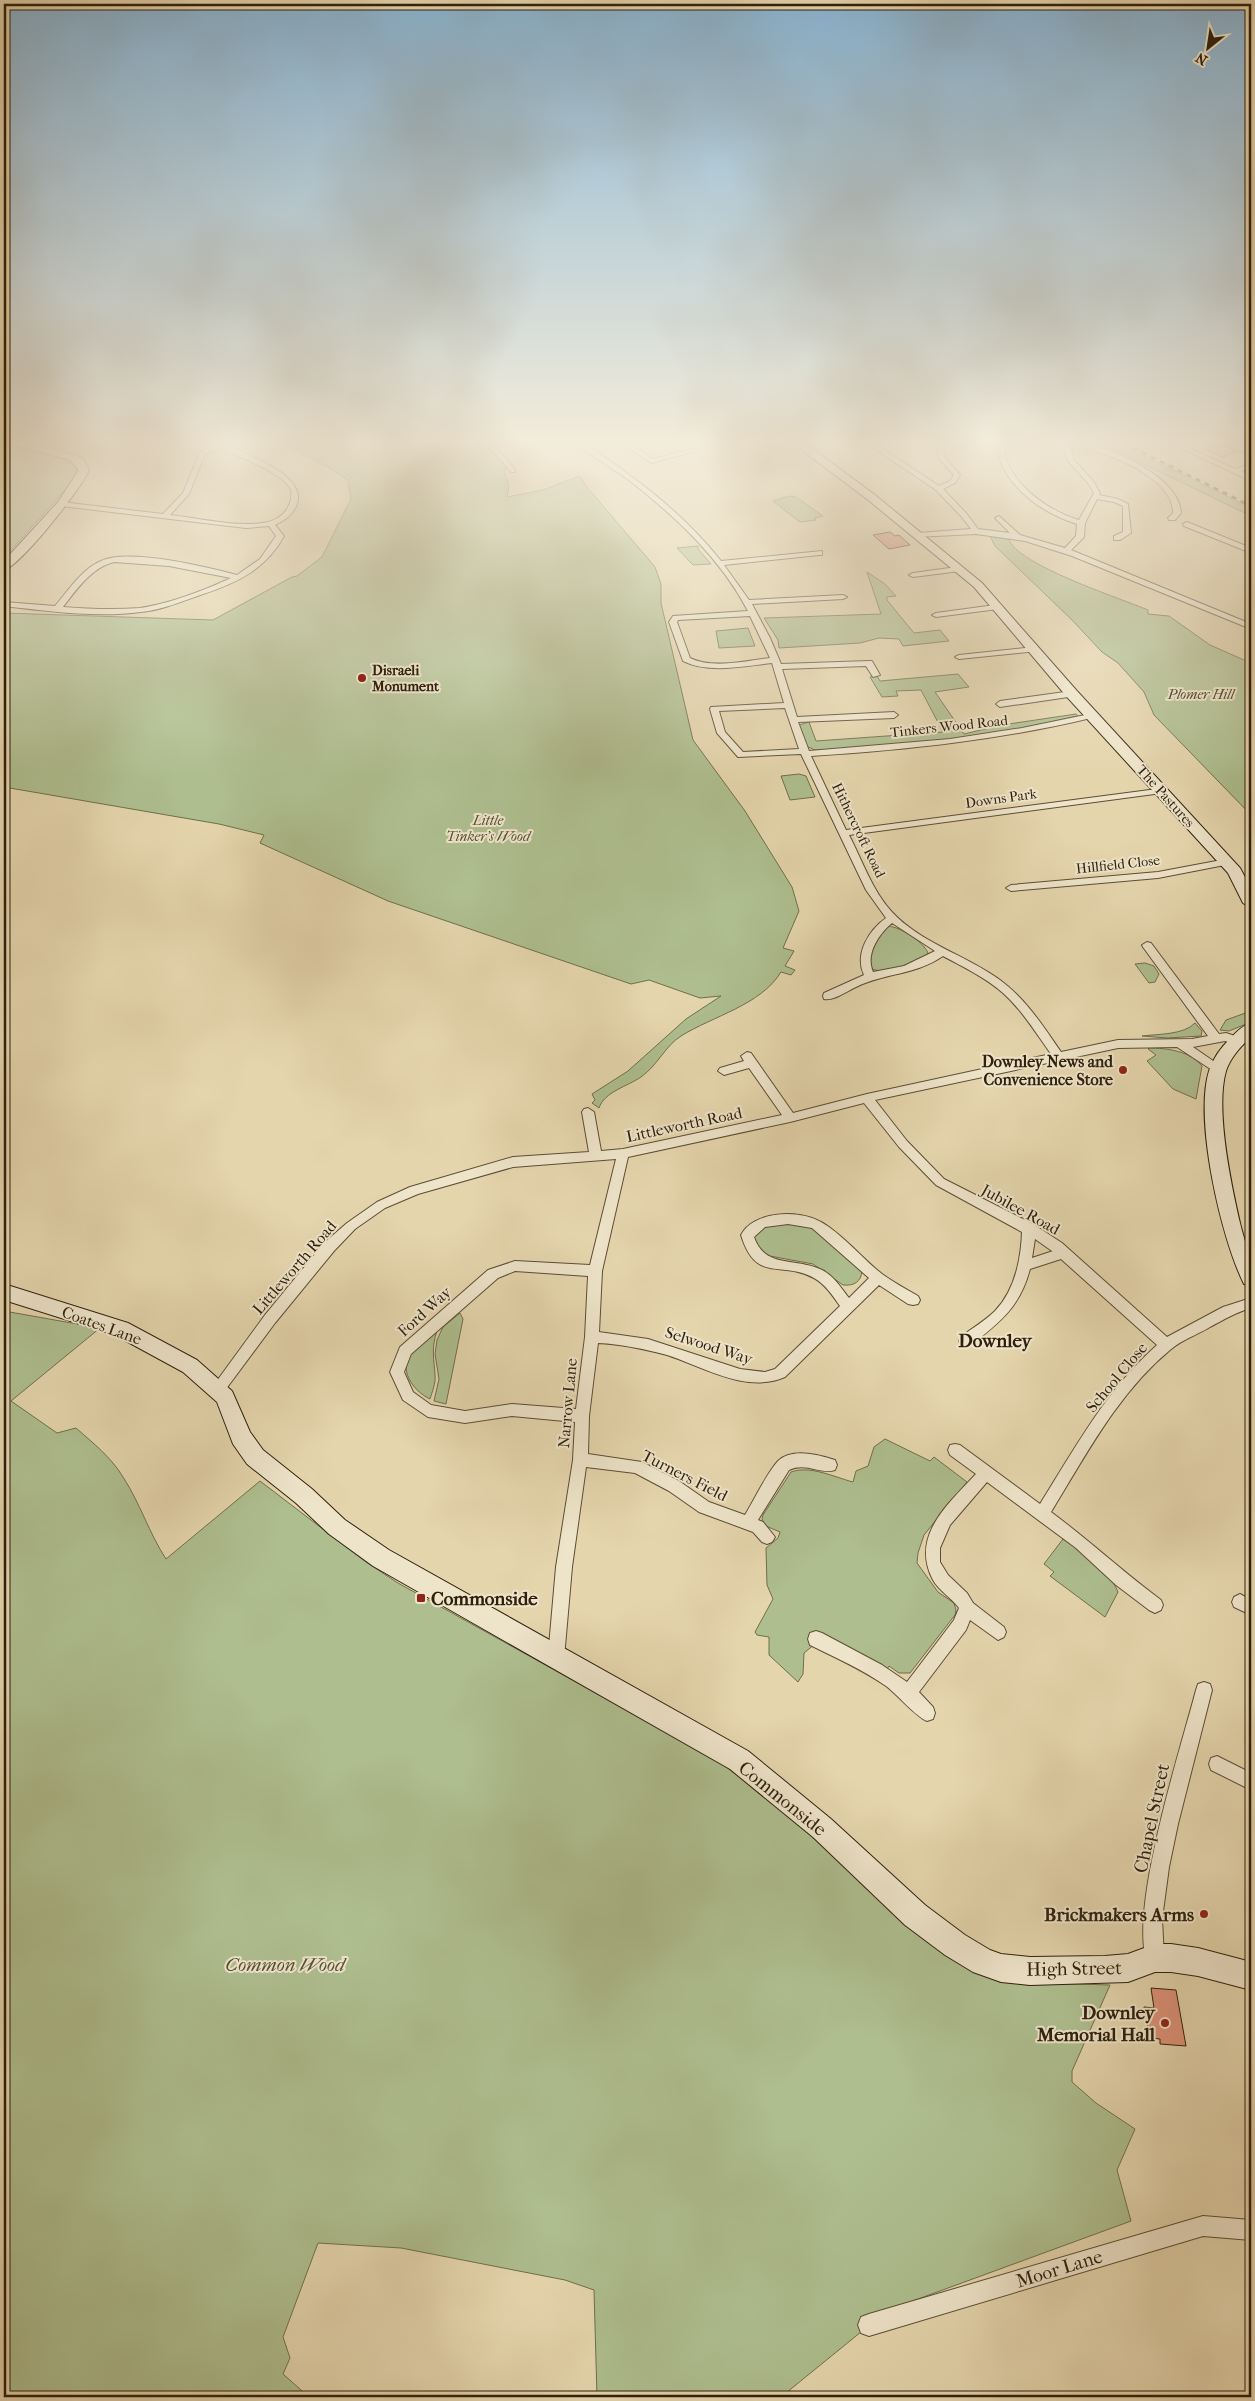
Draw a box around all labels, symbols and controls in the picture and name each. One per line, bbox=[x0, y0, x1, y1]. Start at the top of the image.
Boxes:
north arrow bbox=[1182, 22, 1232, 72]
text: N bbox=[1193, 49, 1211, 69]
place label: Disraeli Monument bbox=[371, 662, 440, 695]
marker: Disraeli Monument bbox=[356, 672, 368, 684]
park label: Plomer Hill bbox=[1167, 686, 1236, 703]
street label: Tinkers Wood Road bbox=[889, 712, 1009, 741]
street label: The Pastures bbox=[1133, 762, 1198, 831]
street label: Hithercroft Road bbox=[828, 780, 889, 881]
street label: Downs Park bbox=[964, 785, 1039, 812]
park label: Little Tinker's Wood bbox=[446, 812, 532, 845]
street label: Hillfield Close bbox=[1075, 852, 1161, 877]
place label: Downley News and Convenience Store bbox=[982, 1052, 1114, 1089]
marker: Downley News and Convenience Store bbox=[1117, 1064, 1129, 1076]
street label: Littleworth Road bbox=[624, 1103, 744, 1146]
street label: Jubilee Road bbox=[976, 1179, 1064, 1239]
street label: Littleworth Road bbox=[249, 1216, 340, 1318]
street label: Ford Way bbox=[394, 1282, 455, 1340]
street label: Coates Lane bbox=[59, 1302, 144, 1349]
street label: Selwood Way bbox=[663, 1322, 755, 1369]
district label: Downley bbox=[958, 1330, 1033, 1352]
street label: School Close bbox=[1082, 1339, 1151, 1416]
street label: Narrow Lane bbox=[554, 1357, 581, 1449]
street label: Turners Field bbox=[639, 1446, 731, 1505]
place label: Commonside bbox=[431, 1588, 538, 1610]
marker: Commonside bbox=[415, 1592, 427, 1604]
street label: Commonside bbox=[734, 1757, 831, 1841]
street label: Chapel Street bbox=[1130, 1761, 1174, 1875]
place label: Brickmakers Arms bbox=[1044, 1904, 1194, 1926]
marker: Brickmakers Arms bbox=[1198, 1908, 1210, 1920]
park label: Common Wood bbox=[225, 1954, 347, 1976]
street label: High Street bbox=[1026, 1957, 1122, 1981]
place label: Downley Memorial Hall bbox=[1036, 2002, 1156, 2046]
marker: Downley Memorial Hall bbox=[1159, 2017, 1171, 2029]
street label: Moor Lane bbox=[1013, 2245, 1105, 2292]

